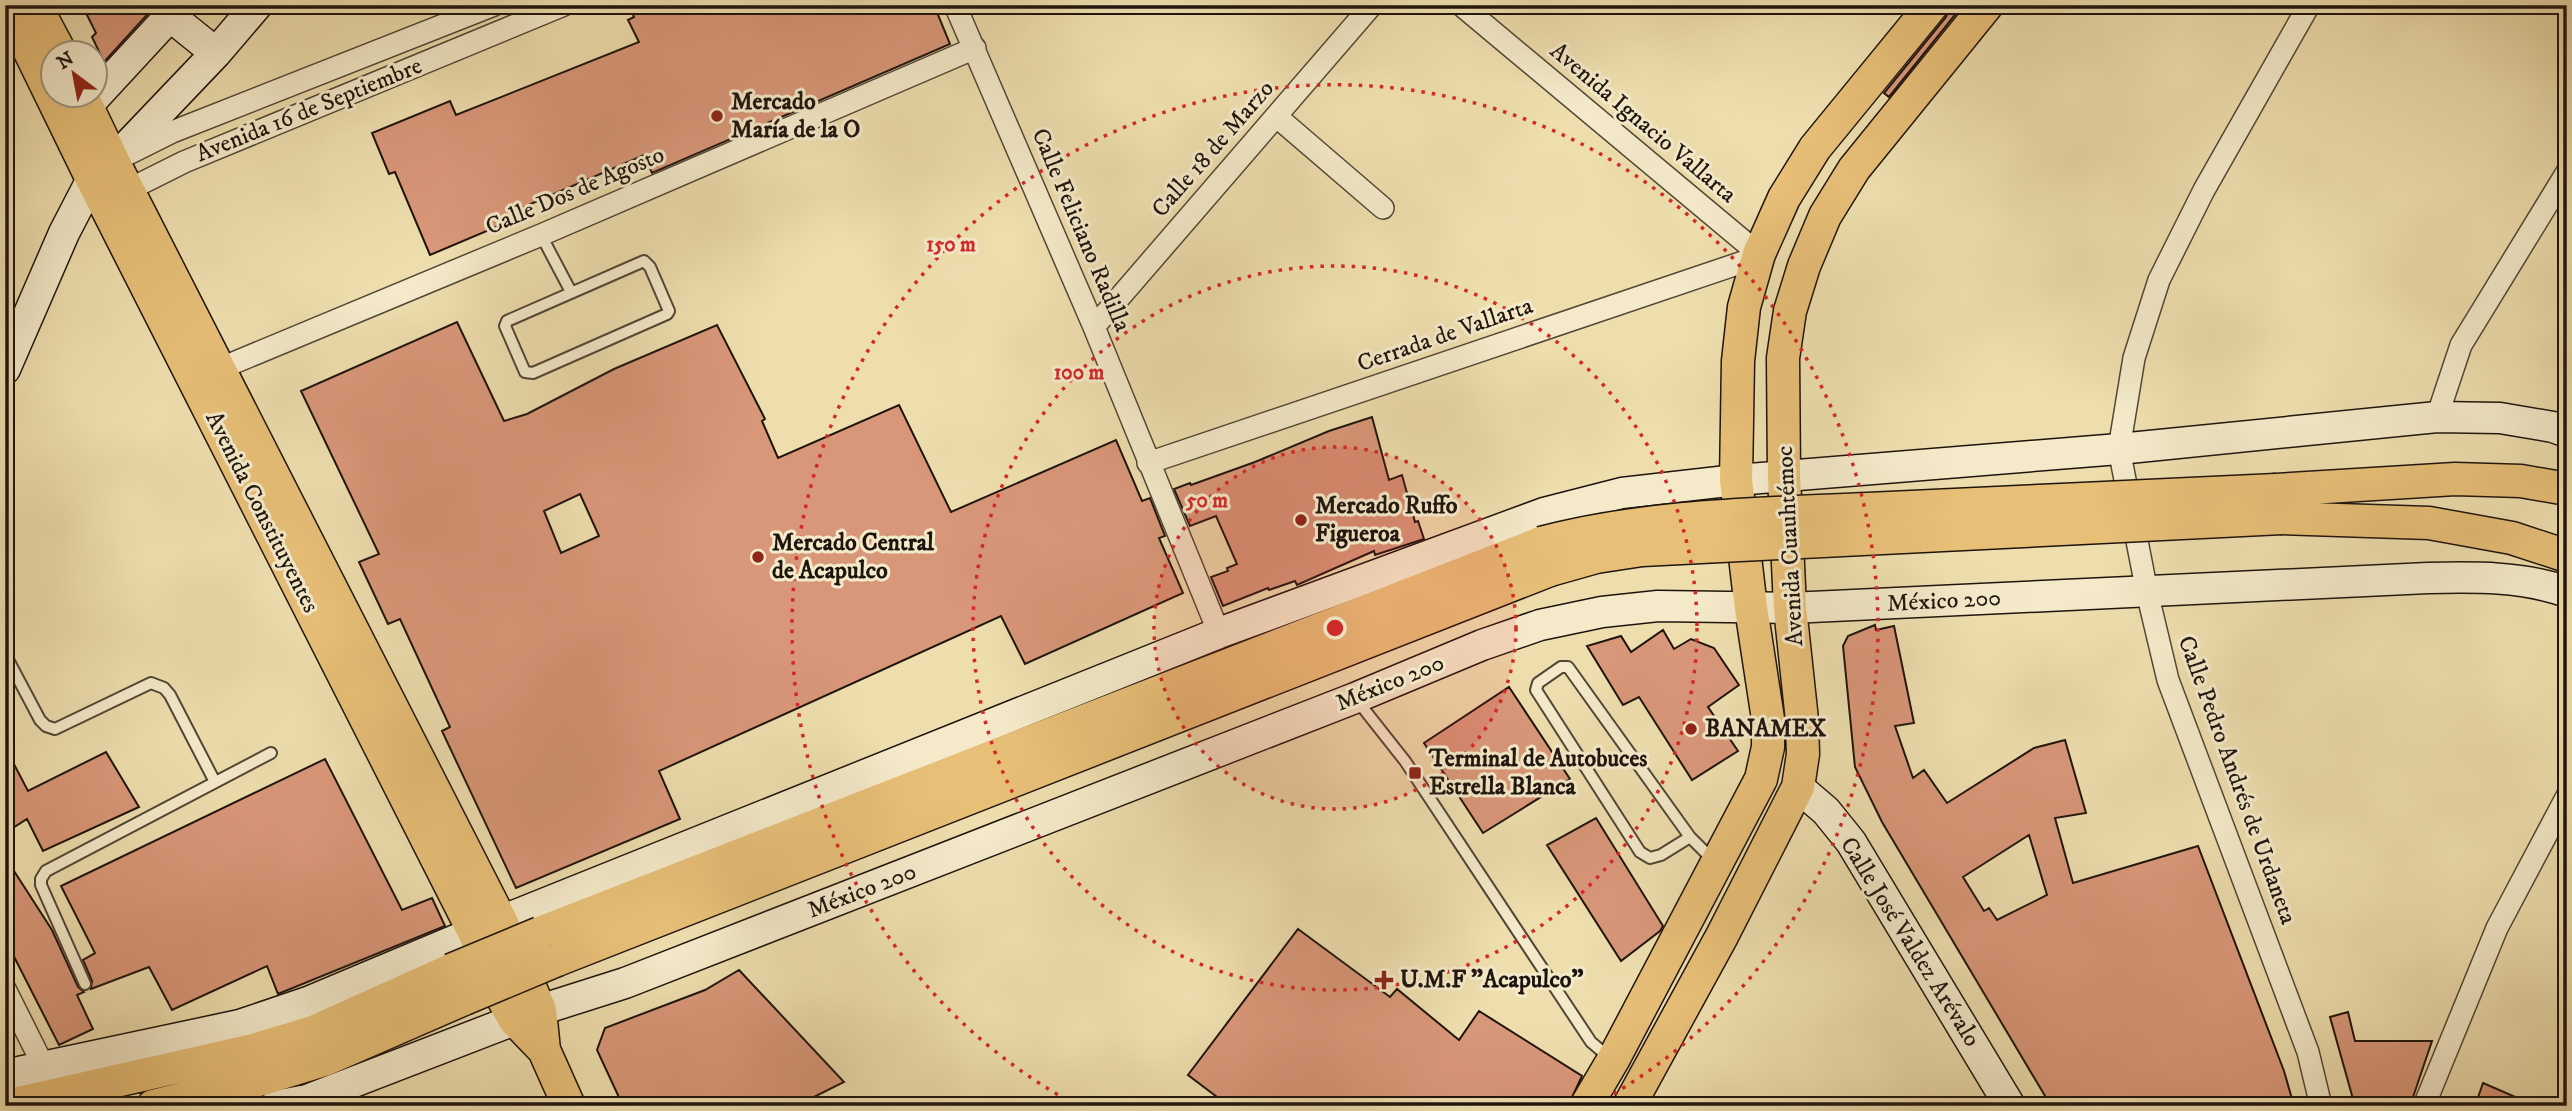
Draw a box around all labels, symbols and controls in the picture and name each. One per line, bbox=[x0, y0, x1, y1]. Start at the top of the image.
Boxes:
street label: Avenida Ignacio Vallarta bbox=[1544, 36, 1743, 210]
north arrow bbox=[38, 38, 108, 108]
text: N bbox=[53, 47, 79, 75]
street label: Avenida 16 de Septiembre bbox=[192, 51, 426, 169]
street label: Calle 18 de Marzo bbox=[1145, 74, 1281, 224]
place label: Mercado María de la O bbox=[731, 87, 860, 145]
marker: Mercado María de la O bbox=[709, 108, 725, 124]
street label: Calle Feliciano Radilla bbox=[1025, 124, 1138, 337]
street label: Calle Dos de Agosto bbox=[481, 140, 669, 242]
text: 150 m bbox=[926, 232, 976, 258]
street label: Cerrada de Vallarta bbox=[1353, 291, 1537, 379]
text: 100 m bbox=[1054, 360, 1104, 386]
street label: Avenida Constituyentes bbox=[198, 406, 326, 618]
street label: Avenida Cuauhtémoc bbox=[1770, 445, 1810, 647]
text: 50 m bbox=[1185, 488, 1228, 514]
place label: Mercado Ruffo Figueroa bbox=[1315, 491, 1458, 549]
marker: Mercado Ruffo Figueroa bbox=[1293, 512, 1309, 528]
place label: Mercado Central de Acapulco bbox=[772, 528, 935, 586]
marker: Mercado Central de Acapulco bbox=[750, 549, 766, 565]
street label: México 200 bbox=[1886, 583, 2002, 619]
centre of rings bbox=[1323, 616, 1347, 640]
street label: Calle Pedro Andrés de Urdaneta bbox=[2171, 632, 2303, 929]
street label: México 200 bbox=[1331, 648, 1449, 718]
place label: BANAMEX bbox=[1705, 714, 1827, 744]
marker: BANAMEX bbox=[1683, 721, 1699, 737]
place label: Terminal de Autobuces Estrella Blanca bbox=[1428, 744, 1647, 802]
marker: Terminal de Autobuces Estrella Blanca bbox=[1407, 765, 1423, 781]
street label: Calle José Valdez Arévalo bbox=[1833, 832, 1987, 1052]
street label: México 200 bbox=[803, 857, 921, 925]
place label: U.M.F "Acapulco" bbox=[1400, 965, 1583, 995]
marker: U.M.F "Acapulco" bbox=[1374, 970, 1394, 990]

